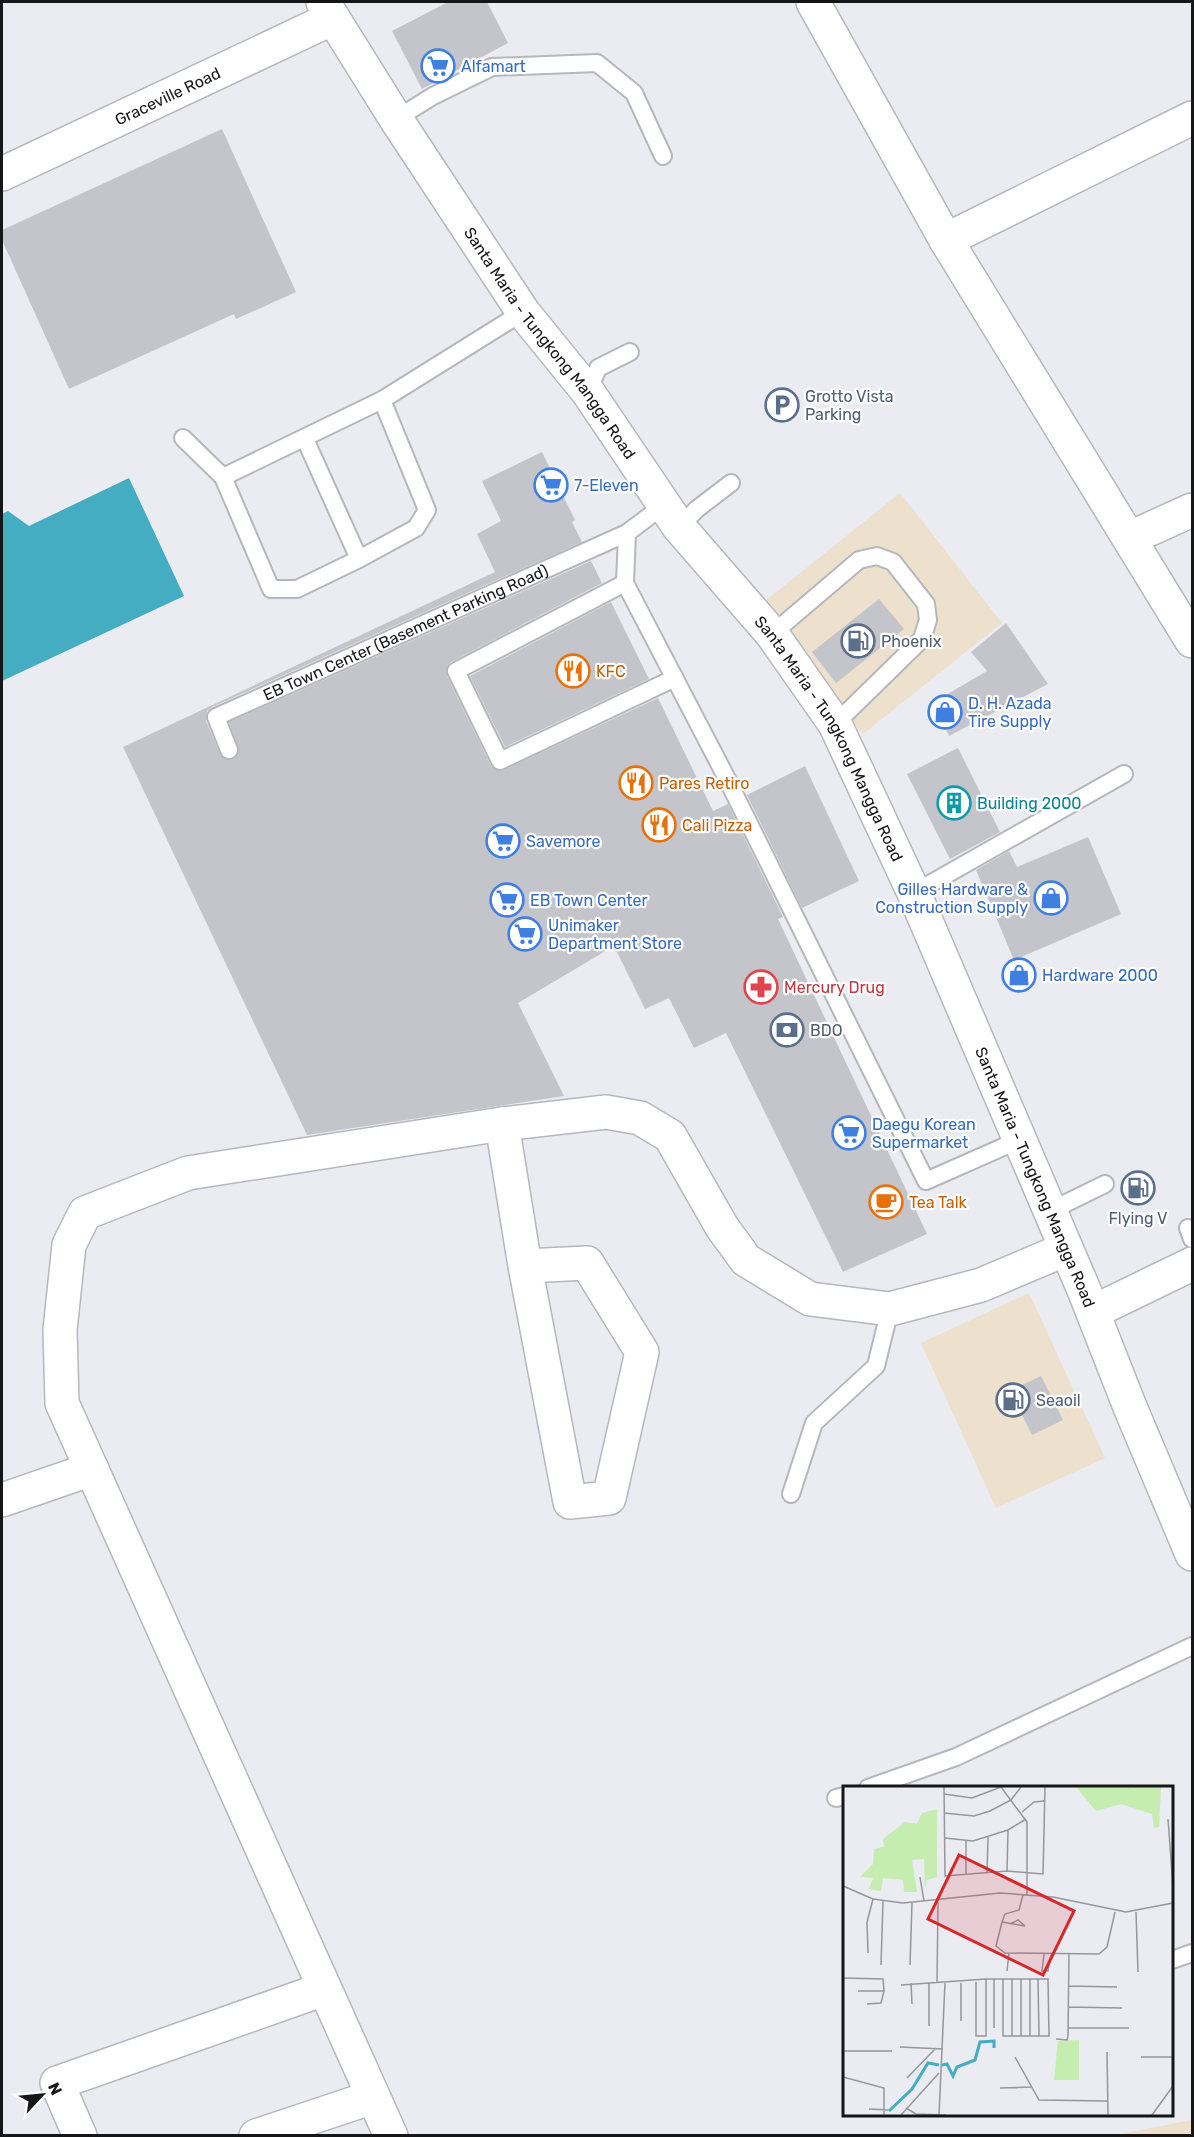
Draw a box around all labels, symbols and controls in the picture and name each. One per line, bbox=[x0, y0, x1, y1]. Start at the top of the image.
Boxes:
supermarket icon: Alfamart bbox=[420, 48, 456, 84]
place label: Alfamart bbox=[461, 57, 526, 76]
street label: Graceville Road bbox=[112, 63, 223, 129]
street label: Santa Maria - Tungkong Mangga Road bbox=[460, 224, 640, 462]
parking icon: Grotto Vista Parking bbox=[764, 387, 800, 423]
place label: Grotto Vista Parking bbox=[805, 387, 894, 424]
supermarket icon: 7-Eleven bbox=[533, 467, 569, 503]
place label: 7-Eleven bbox=[574, 476, 639, 495]
street label: EB Town Center (Basement Parking Road) bbox=[260, 560, 551, 704]
street label: Santa Maria - Tungkong Mangga Road bbox=[751, 612, 907, 864]
fuel station icon: Phoenix bbox=[840, 623, 876, 659]
place label: Phoenix bbox=[881, 632, 942, 651]
restaurant icon: KFC bbox=[555, 653, 591, 689]
place label: KFC bbox=[596, 662, 626, 681]
shop icon: D. H. Azada Tire Supply bbox=[927, 694, 963, 730]
place label: D. H. Azada Tire Supply bbox=[968, 694, 1052, 731]
restaurant icon: Pares Retiro bbox=[618, 765, 654, 801]
place label: Pares Retiro bbox=[659, 774, 749, 793]
building icon: Building 2000 bbox=[936, 785, 972, 821]
place label: Building 2000 bbox=[977, 794, 1082, 813]
restaurant icon: Cali Pizza bbox=[641, 807, 677, 843]
place label: Cali Pizza bbox=[682, 816, 752, 835]
supermarket icon: Savemore bbox=[485, 823, 521, 859]
place label: Savemore bbox=[526, 832, 600, 851]
place label: Gilles Hardware & Construction Supply bbox=[875, 880, 1028, 917]
shop icon: Gilles Hardware & Construction Supply bbox=[1033, 880, 1069, 916]
supermarket icon: EB Town Center bbox=[489, 882, 525, 918]
place label: EB Town Center bbox=[530, 891, 648, 910]
supermarket icon: Unimaker Department Store bbox=[507, 916, 543, 952]
place label: Unimaker Department Store bbox=[548, 916, 682, 953]
shop icon: Hardware 2000 bbox=[1001, 957, 1037, 993]
place label: Hardware 2000 bbox=[1042, 966, 1158, 985]
pharmacy icon: Mercury Drug bbox=[743, 969, 779, 1005]
place label: Mercury Drug bbox=[784, 978, 885, 997]
bank icon: BDO bbox=[769, 1012, 805, 1048]
place label: BDO bbox=[810, 1021, 843, 1040]
street label: Santa Maria - Tungkong Mangga Road bbox=[972, 1044, 1099, 1310]
supermarket icon: Daegu Korean Supermarket bbox=[831, 1115, 867, 1151]
place label: Daegu Korean Supermarket bbox=[872, 1115, 976, 1152]
fuel station icon: Flying V bbox=[1120, 1170, 1156, 1206]
cafe icon: Tea Talk bbox=[868, 1184, 904, 1220]
place label: Tea Talk bbox=[909, 1193, 968, 1212]
place label: Flying V bbox=[1108, 1209, 1168, 1228]
fuel station icon: Seaoil bbox=[995, 1382, 1031, 1418]
place label: Seaoil bbox=[1036, 1391, 1081, 1410]
inset map bbox=[843, 1786, 1173, 2116]
north arrow bbox=[12, 2065, 72, 2125]
text: N bbox=[44, 2079, 66, 2098]

